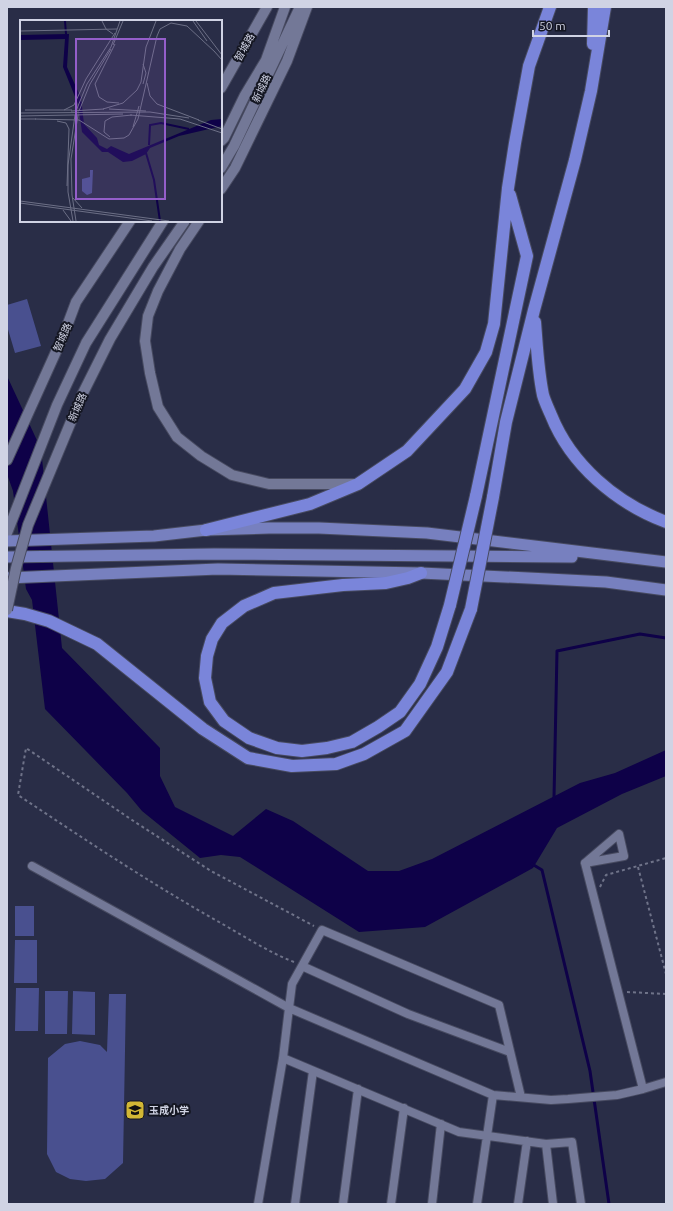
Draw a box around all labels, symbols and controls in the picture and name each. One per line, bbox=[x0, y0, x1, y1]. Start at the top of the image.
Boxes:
scale bar bbox=[533, 12, 609, 38]
text: 50 m bbox=[539, 19, 566, 32]
inset map bbox=[20, 20, 222, 222]
street label: 智城路 bbox=[232, 31, 257, 63]
street label: 新城路 bbox=[250, 72, 273, 104]
street label: 智城路 bbox=[52, 321, 73, 353]
street label: 新城路 bbox=[67, 391, 88, 423]
school or university icon: 玉成小学 bbox=[124, 1099, 146, 1121]
place label: 玉成小学 bbox=[149, 1104, 189, 1116]

